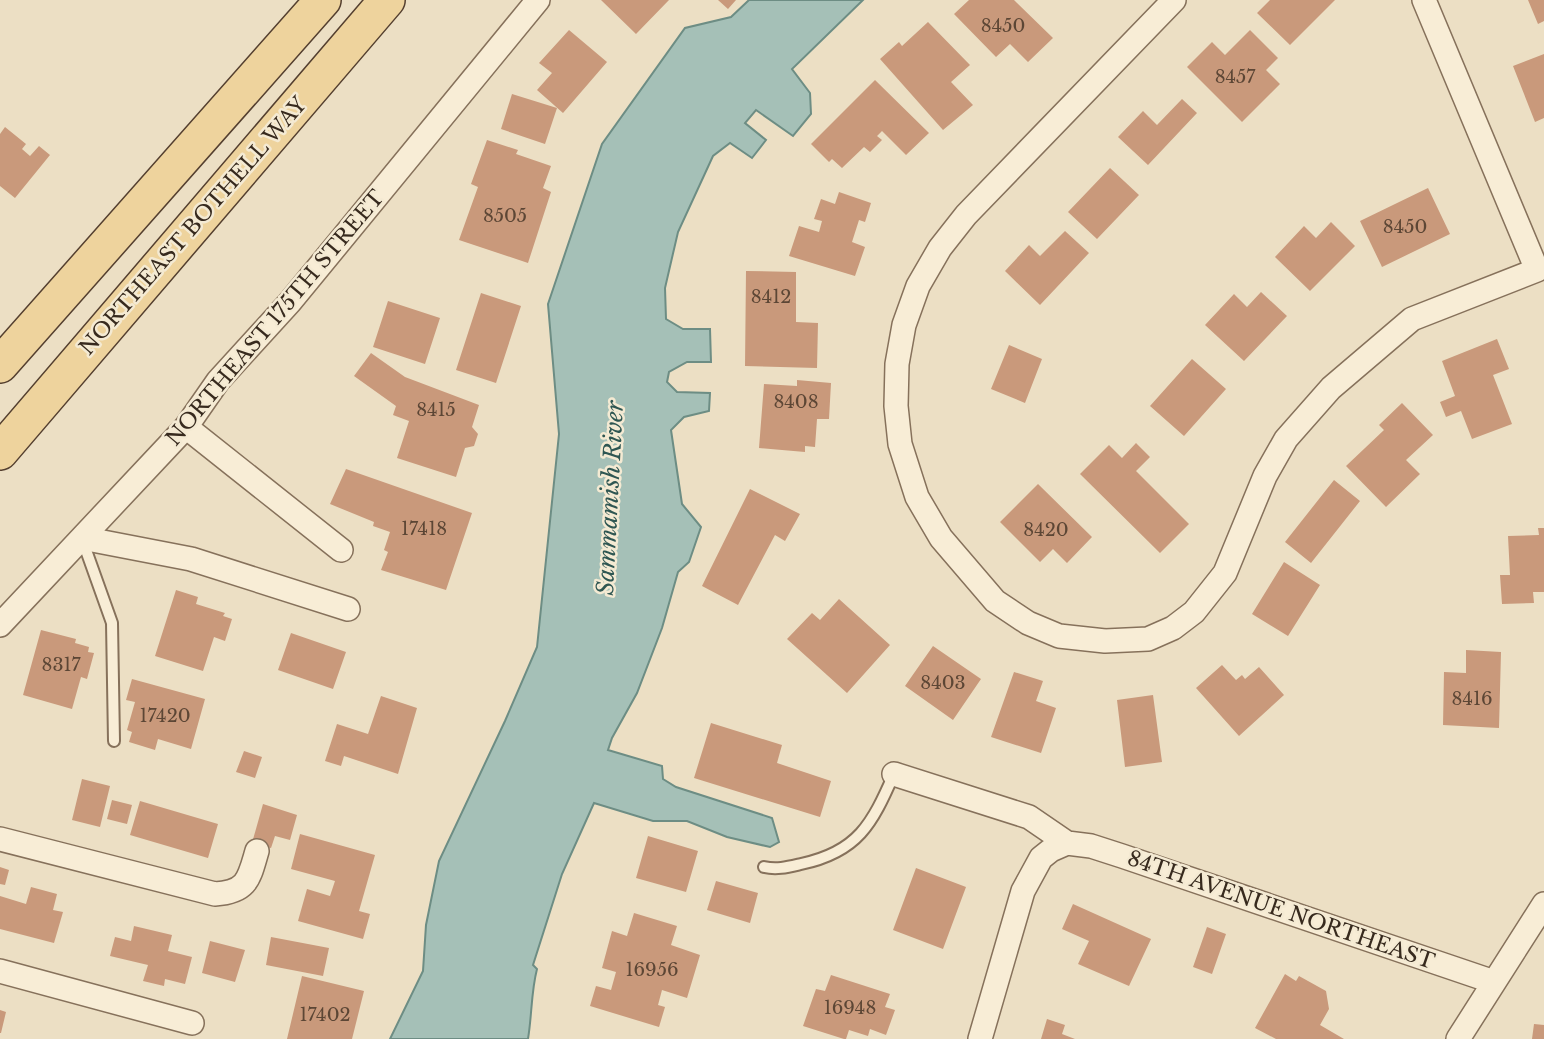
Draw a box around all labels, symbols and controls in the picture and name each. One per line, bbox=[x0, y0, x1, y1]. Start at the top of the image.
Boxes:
house number: 8450 bbox=[981, 15, 1025, 37]
house number: 8457 bbox=[1215, 66, 1256, 88]
street label: NORTHEAST BOTHELL WAY bbox=[74, 91, 313, 360]
street label: NORTHEAST 175TH STREET bbox=[160, 185, 390, 451]
house number: 8505 bbox=[483, 205, 527, 227]
house number: 8450 bbox=[1383, 216, 1427, 238]
house number: 8412 bbox=[751, 286, 791, 308]
house number: 8408 bbox=[773, 391, 819, 413]
house number: 8415 bbox=[416, 399, 456, 421]
water label: Sammamish River bbox=[591, 399, 629, 596]
house number: 17418 bbox=[401, 518, 447, 540]
house number: 8420 bbox=[1023, 519, 1069, 541]
house number: 8317 bbox=[41, 654, 81, 676]
house number: 8403 bbox=[920, 672, 966, 694]
house number: 8416 bbox=[1451, 688, 1493, 710]
house number: 17420 bbox=[139, 705, 191, 727]
street label: 84TH AVENUE NORTHEAST bbox=[1124, 845, 1438, 975]
house number: 16956 bbox=[626, 959, 678, 981]
house number: 16948 bbox=[824, 997, 876, 1019]
house number: 17402 bbox=[299, 1004, 351, 1026]

